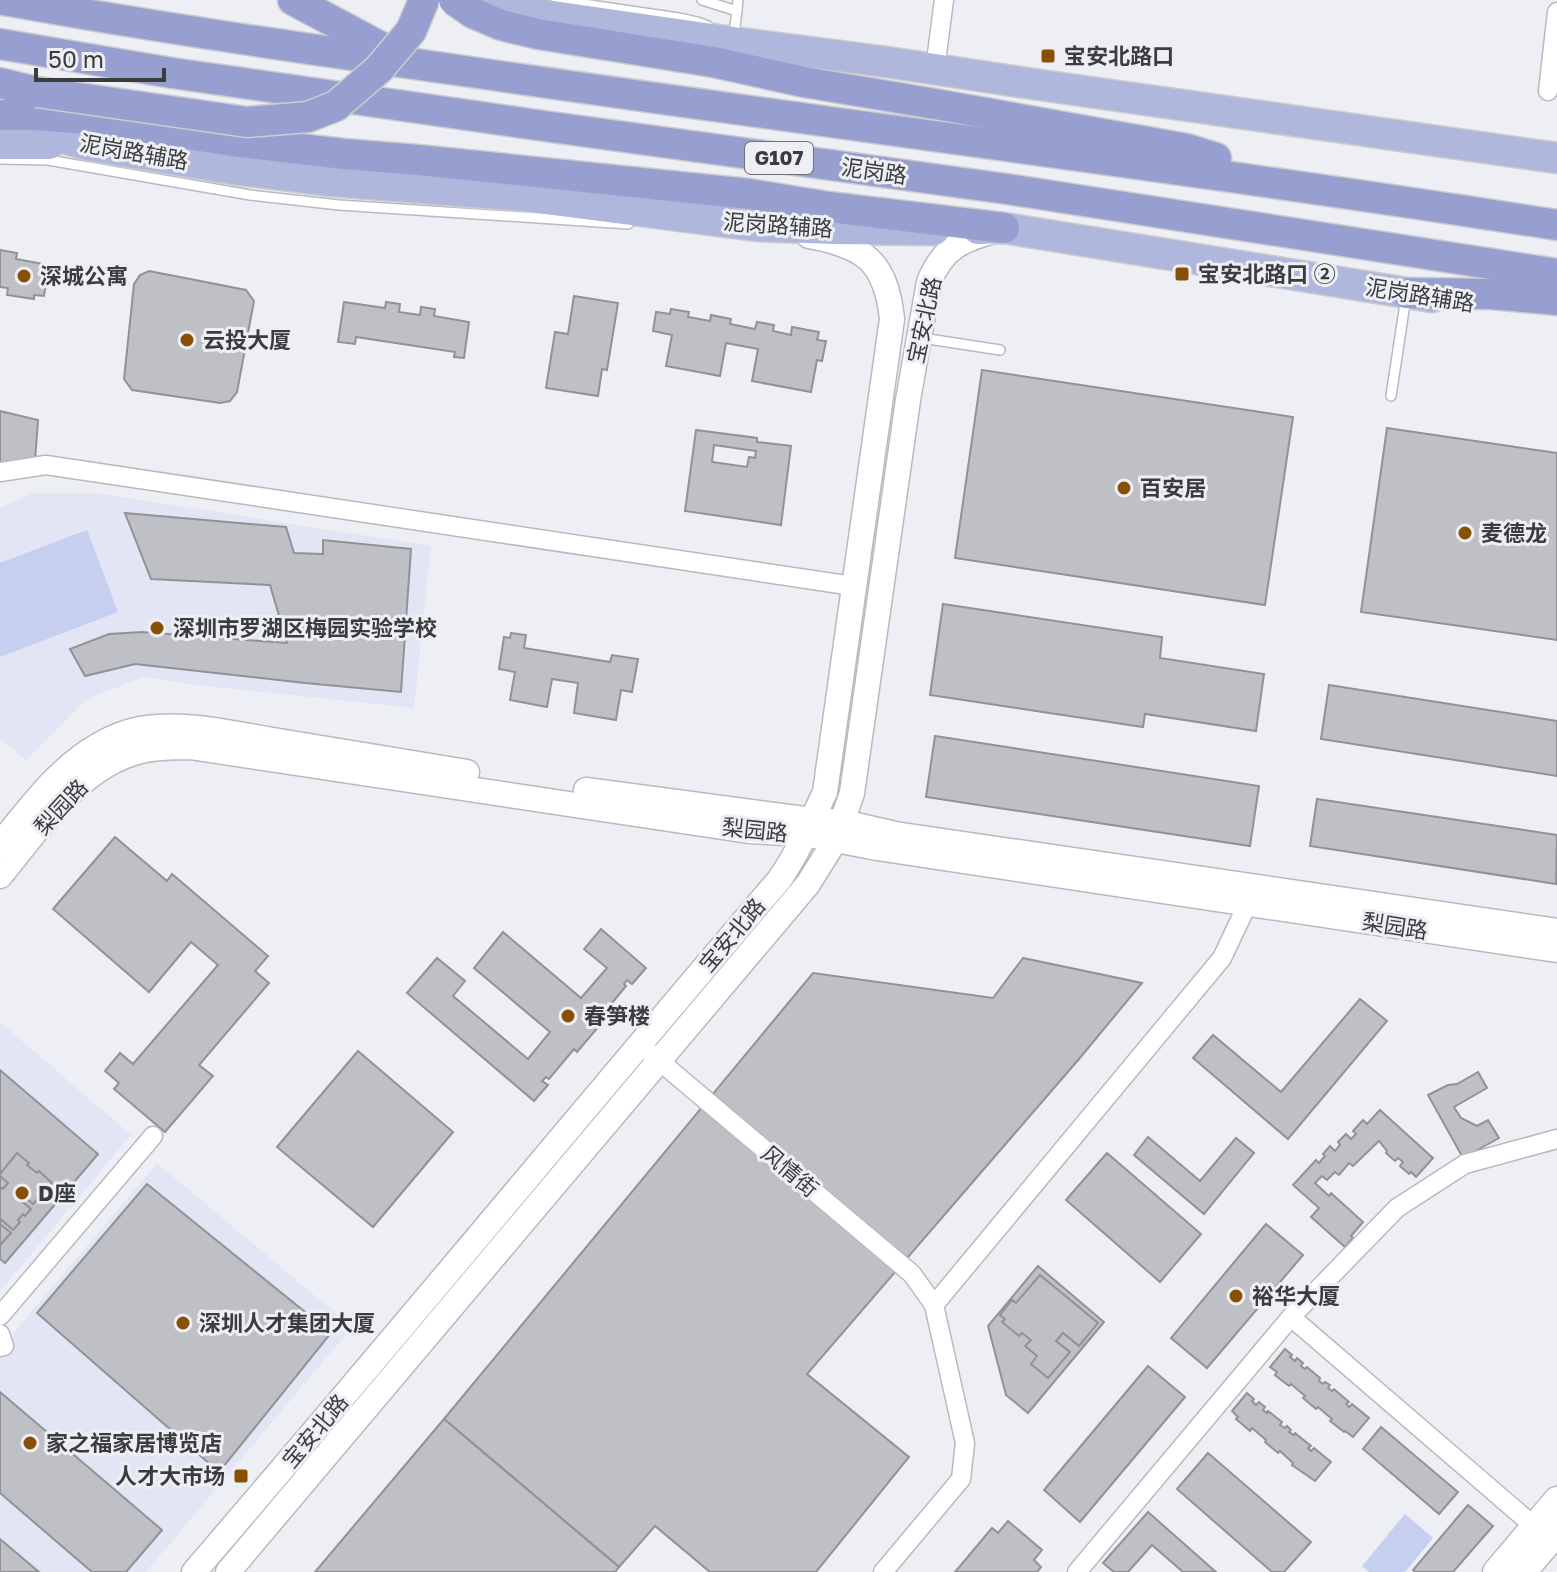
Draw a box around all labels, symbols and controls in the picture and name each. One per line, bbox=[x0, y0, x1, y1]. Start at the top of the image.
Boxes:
scale bar bbox=[36, 32, 164, 82]
place label: 宝安北路口 bbox=[1064, 42, 1174, 69]
text: 50 m bbox=[48, 44, 104, 73]
marker: 宝安北路口 bbox=[1039, 47, 1057, 65]
street label: 泥岗路辅路 bbox=[78, 129, 191, 174]
road number: G107 bbox=[745, 142, 813, 174]
street label: 泥岗路 bbox=[840, 153, 909, 188]
street label: 泥岗路辅路 bbox=[722, 207, 834, 242]
place label: 宝安北路口 ② bbox=[1198, 260, 1336, 287]
place label: 深城公寓 bbox=[40, 262, 128, 289]
marker: 宝安北路口 ② bbox=[1173, 265, 1191, 283]
marker: 深城公寓 bbox=[15, 267, 33, 285]
street label: 泥岗路辅路 bbox=[1364, 273, 1477, 316]
street label: 宝安北路 bbox=[901, 274, 946, 366]
place label: 云投大厦 bbox=[203, 326, 291, 353]
marker: 云投大厦 bbox=[178, 331, 196, 349]
place label: 百安居 bbox=[1140, 474, 1206, 501]
marker: 百安居 bbox=[1115, 479, 1133, 497]
place label: 麦德龙 bbox=[1481, 519, 1547, 546]
marker: 麦德龙 bbox=[1456, 524, 1474, 542]
place label: 深圳市罗湖区梅园实验学校 bbox=[173, 614, 437, 641]
marker: 深圳市罗湖区梅园实验学校 bbox=[148, 619, 166, 637]
street label: 梨园路 bbox=[28, 773, 93, 840]
street label: 梨园路 bbox=[721, 813, 789, 846]
street label: 宝安北路 bbox=[693, 892, 770, 977]
street label: 梨园路 bbox=[1360, 907, 1430, 944]
place label: 春笋楼 bbox=[584, 1002, 650, 1029]
marker: 春笋楼 bbox=[559, 1007, 577, 1025]
street label: 风情街 bbox=[756, 1139, 824, 1202]
place label: D座 bbox=[38, 1179, 76, 1206]
marker: D座 bbox=[13, 1184, 31, 1202]
place label: 裕华大厦 bbox=[1252, 1282, 1340, 1309]
marker: 裕华大厦 bbox=[1227, 1287, 1245, 1305]
place label: 深圳人才集团大厦 bbox=[199, 1309, 375, 1336]
marker: 深圳人才集团大厦 bbox=[174, 1314, 192, 1332]
street label: 宝安北路 bbox=[276, 1388, 353, 1473]
place label: 家之福家居博览店 bbox=[46, 1429, 222, 1456]
marker: 家之福家居博览店 bbox=[21, 1434, 39, 1452]
place label: 人才大市场 bbox=[115, 1462, 225, 1489]
marker: 人才大市场 bbox=[232, 1467, 250, 1485]

